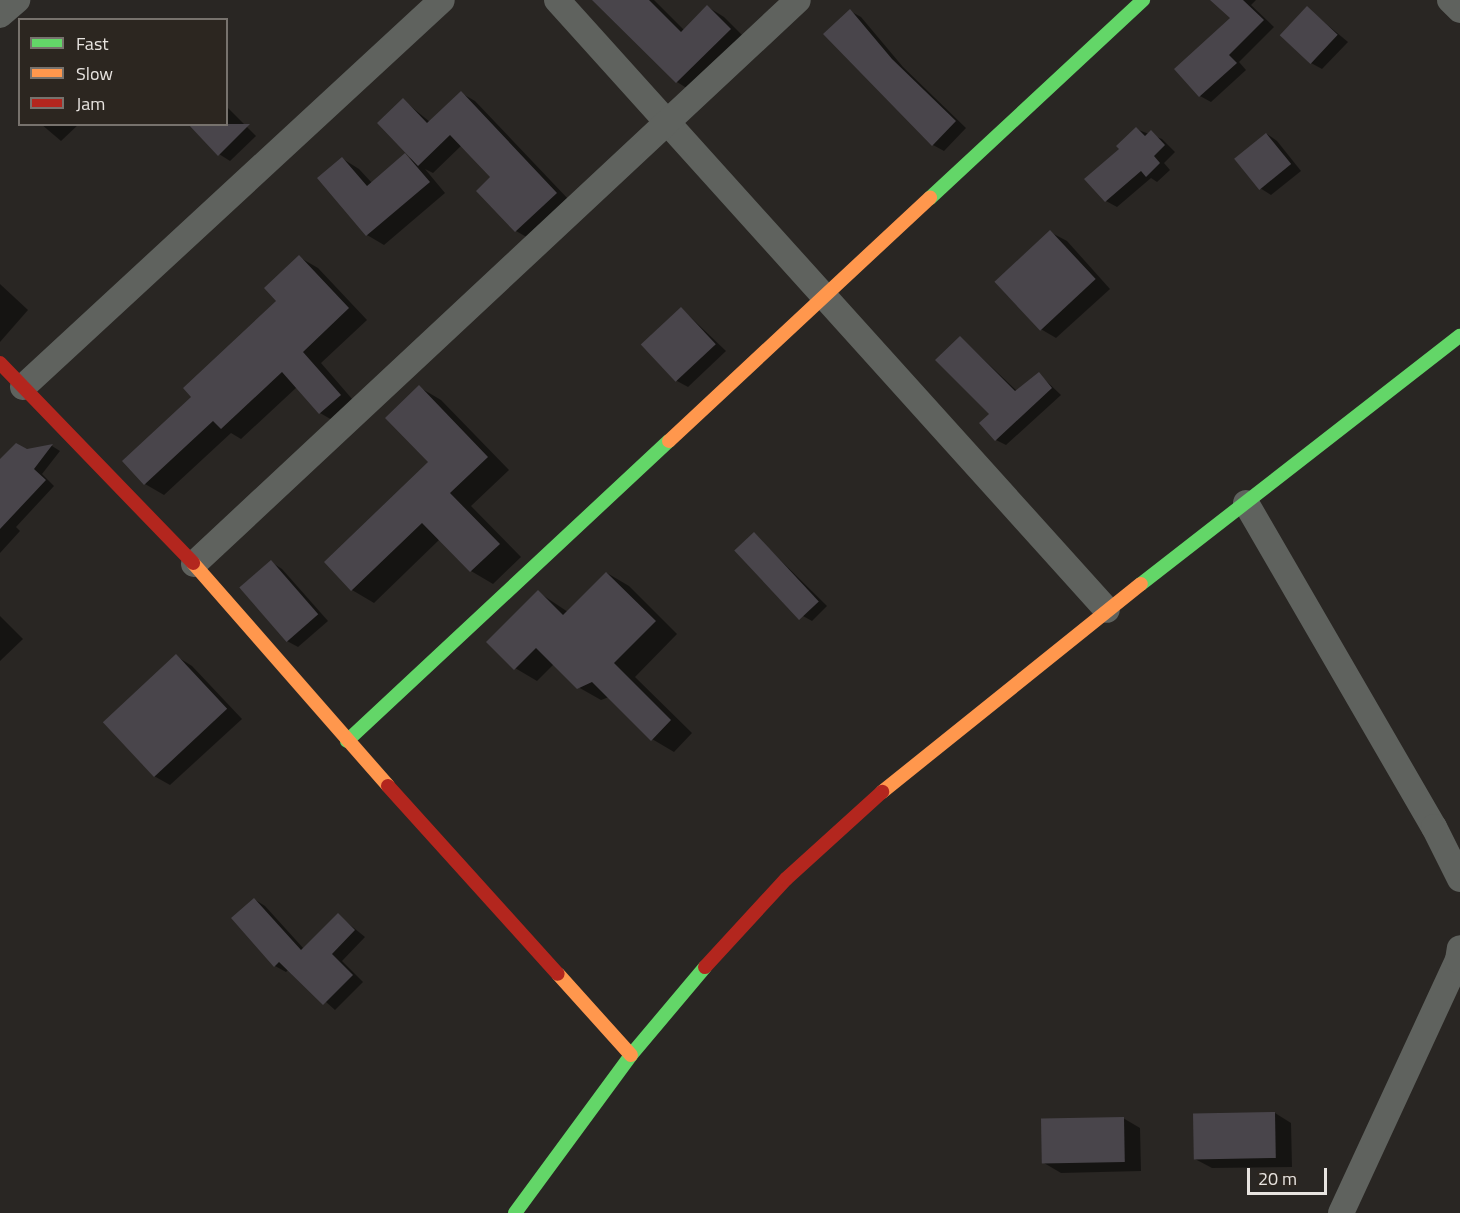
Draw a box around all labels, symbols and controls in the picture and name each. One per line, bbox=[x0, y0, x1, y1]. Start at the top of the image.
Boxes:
legend bbox=[18, 18, 228, 126]
text: Fast bbox=[76, 30, 109, 57]
text: Slow bbox=[76, 60, 113, 87]
text: Jam bbox=[76, 90, 105, 117]
scale bar bbox=[1250, 1156, 1330, 1194]
text: 20 m bbox=[1258, 1165, 1297, 1192]

